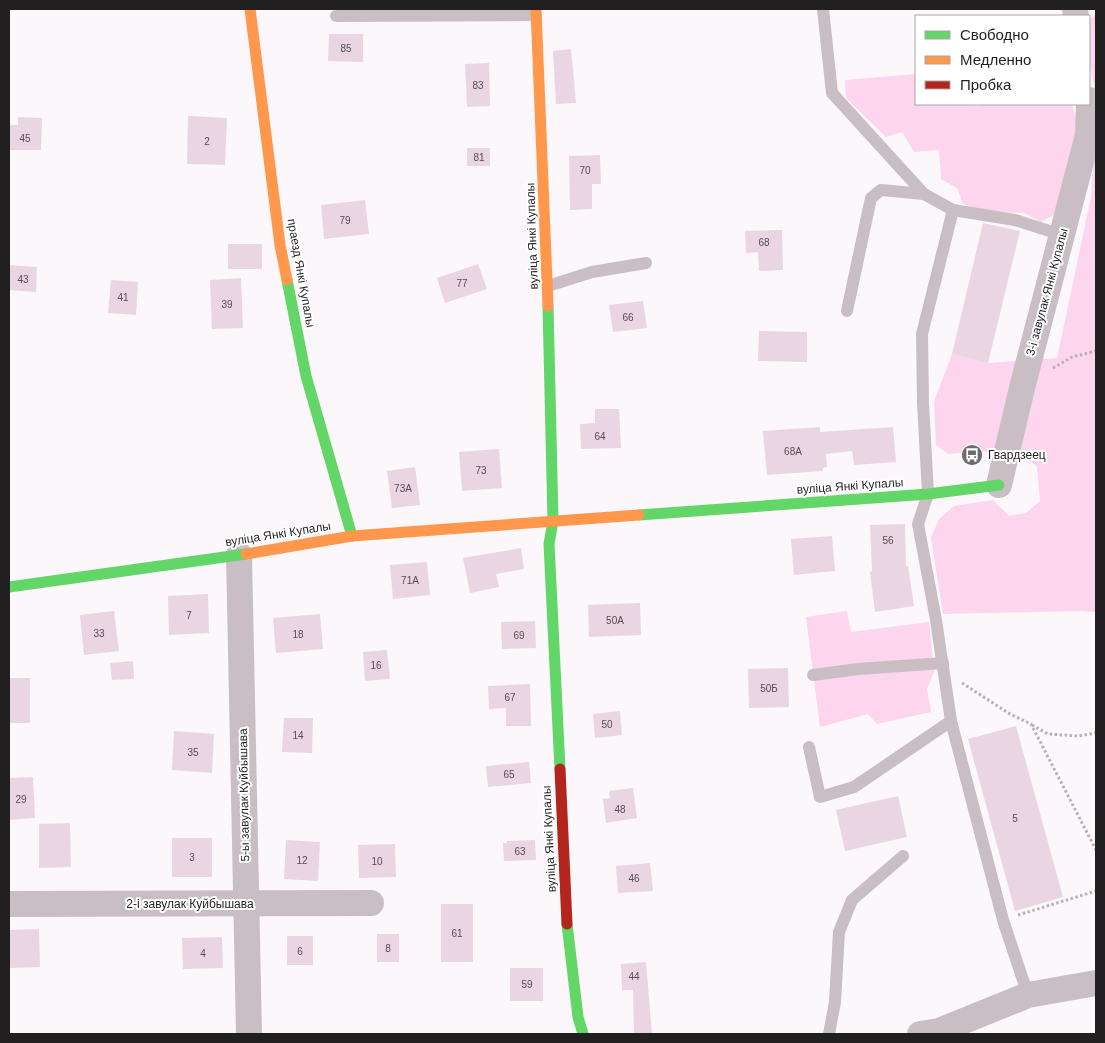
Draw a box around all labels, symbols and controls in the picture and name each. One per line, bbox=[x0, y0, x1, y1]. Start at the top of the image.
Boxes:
legend bbox=[915, 15, 1090, 105]
text: Свободно bbox=[960, 26, 1029, 43]
house number: 85 bbox=[340, 43, 352, 54]
text: Медленно bbox=[960, 51, 1031, 68]
text: Пробка bbox=[960, 76, 1012, 93]
house number: 83 bbox=[472, 80, 484, 91]
house number: 45 bbox=[19, 133, 31, 144]
house number: 2 bbox=[204, 136, 210, 147]
house number: 81 bbox=[473, 152, 485, 163]
house number: 70 bbox=[579, 165, 591, 176]
street label: вуліца Янкі Купалы bbox=[523, 182, 541, 290]
house number: 79 bbox=[339, 215, 351, 226]
street label: праезд Янкі Купалы bbox=[285, 218, 317, 328]
street label: 3-і завулак Янкі Купалы bbox=[1023, 227, 1071, 357]
house number: 68 bbox=[758, 237, 770, 248]
house number: 43 bbox=[17, 274, 29, 285]
house number: 77 bbox=[456, 278, 468, 289]
house number: 41 bbox=[117, 292, 129, 303]
house number: 39 bbox=[221, 299, 233, 310]
house number: 66 bbox=[622, 312, 634, 323]
house number: 64 bbox=[594, 431, 606, 442]
bus stop icon: Гвардзеец bbox=[960, 443, 984, 467]
house number: 68А bbox=[784, 446, 802, 457]
place label: Гвардзеец bbox=[988, 448, 1046, 462]
house number: 73 bbox=[475, 465, 487, 476]
street label: вуліца Янкі Купалы bbox=[796, 475, 904, 497]
house number: 73А bbox=[394, 483, 412, 494]
street label: вуліца Янкі Купалы bbox=[224, 519, 332, 549]
house number: 56 bbox=[882, 535, 894, 546]
house number: 71А bbox=[401, 575, 419, 586]
house number: 7 bbox=[186, 610, 192, 621]
house number: 50А bbox=[606, 615, 624, 626]
house number: 33 bbox=[93, 628, 105, 639]
house number: 18 bbox=[292, 629, 304, 640]
house number: 69 bbox=[513, 630, 525, 641]
house number: 16 bbox=[370, 660, 382, 671]
house number: 50Б bbox=[760, 683, 778, 694]
house number: 67 bbox=[504, 692, 516, 703]
house number: 50 bbox=[601, 719, 613, 730]
street label: 5-ы завулак Куйбышава bbox=[236, 728, 252, 862]
house number: 14 bbox=[292, 730, 304, 741]
house number: 35 bbox=[187, 747, 199, 758]
house number: 65 bbox=[503, 769, 515, 780]
street label: вуліца Янкі Купалы bbox=[539, 785, 559, 893]
house number: 29 bbox=[15, 794, 27, 805]
house number: 48 bbox=[614, 804, 626, 815]
house number: 5 bbox=[1012, 813, 1018, 824]
house number: 63 bbox=[514, 846, 526, 857]
house number: 3 bbox=[189, 852, 195, 863]
house number: 12 bbox=[296, 855, 308, 866]
house number: 10 bbox=[371, 856, 383, 867]
house number: 46 bbox=[628, 873, 640, 884]
street label: 2-і завулак Куйбышава bbox=[126, 897, 254, 911]
house number: 61 bbox=[451, 928, 463, 939]
house number: 8 bbox=[385, 943, 391, 954]
house number: 6 bbox=[297, 946, 303, 957]
house number: 4 bbox=[200, 948, 206, 959]
house number: 44 bbox=[628, 971, 640, 982]
house number: 59 bbox=[521, 979, 533, 990]

